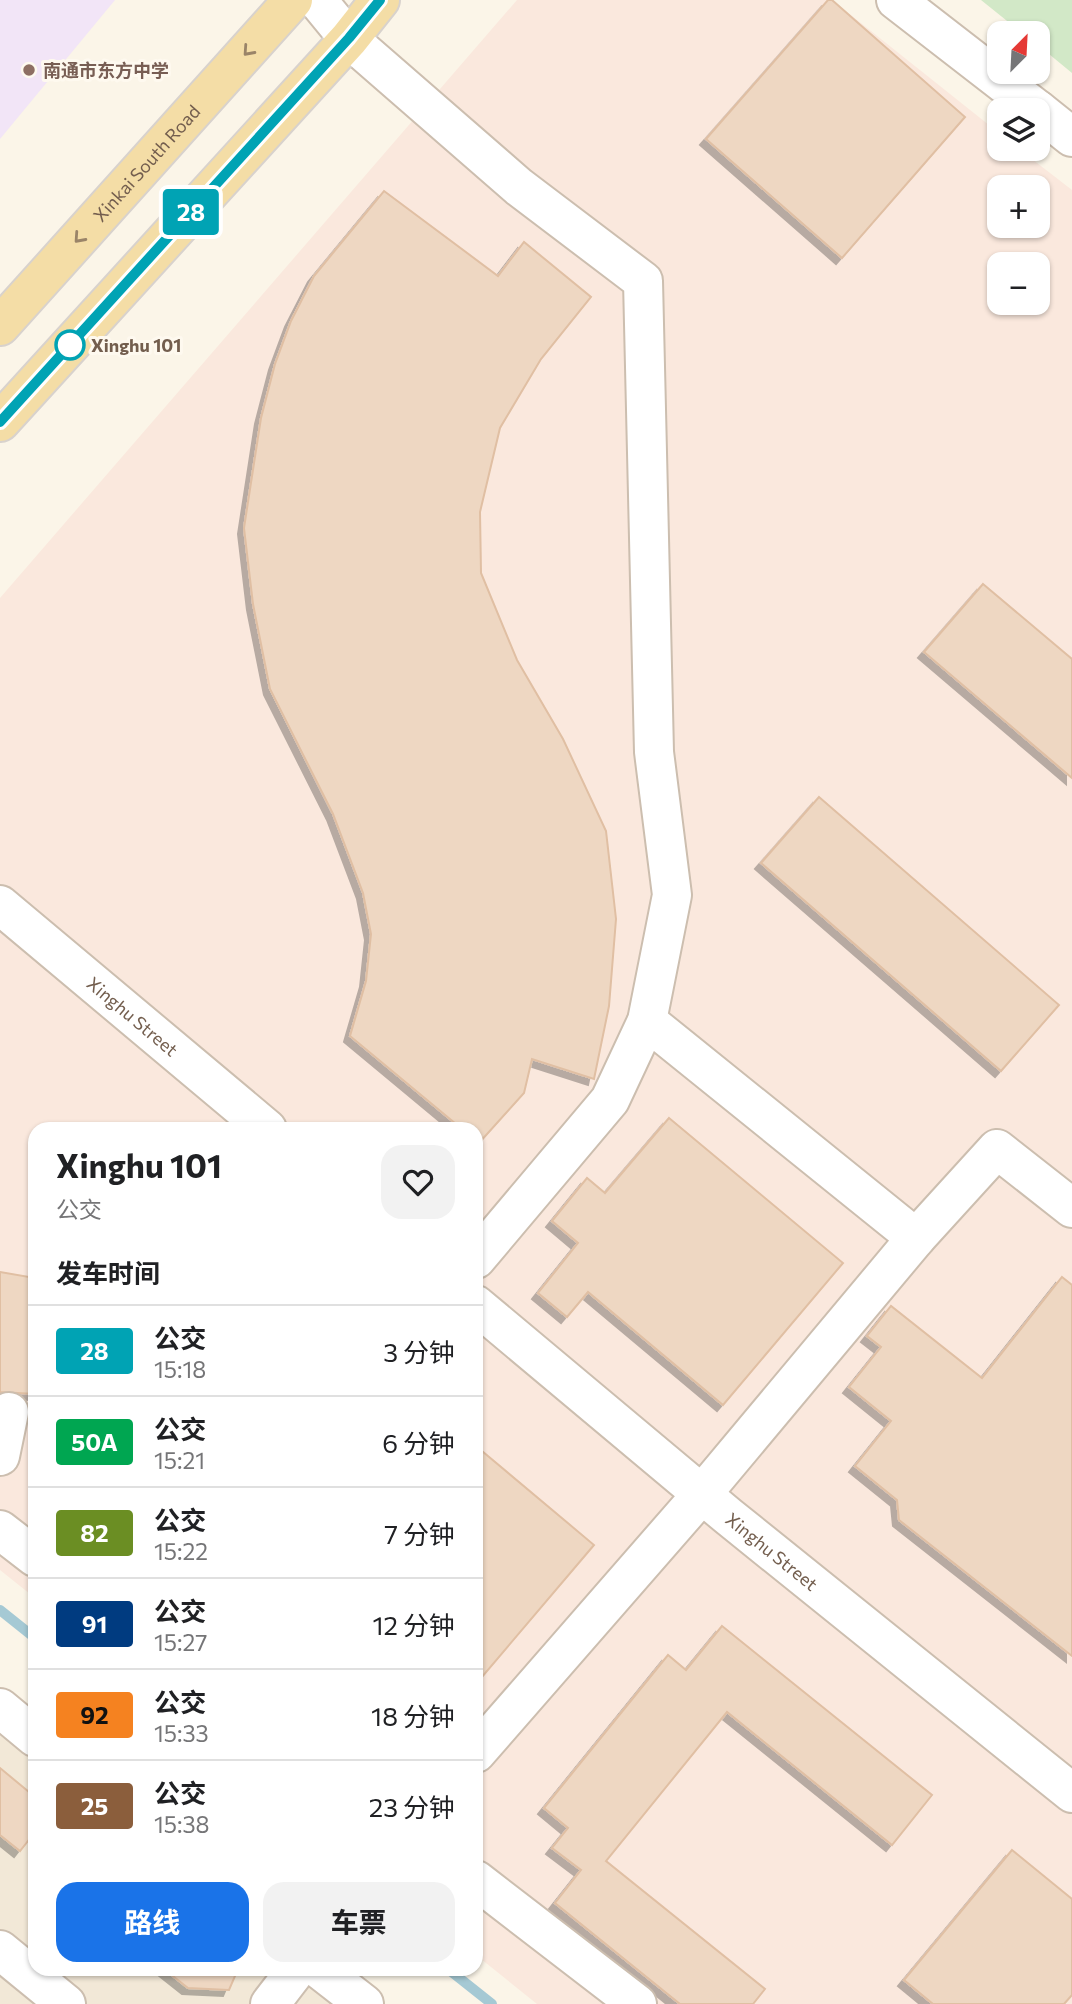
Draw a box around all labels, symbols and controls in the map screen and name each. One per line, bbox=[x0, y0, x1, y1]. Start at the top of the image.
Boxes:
north arrow bbox=[987, 21, 1050, 84]
map controls bbox=[987, 21, 1050, 315]
one-way arrow bbox=[243, 43, 256, 56]
place label: 南通市东方中学 bbox=[43, 59, 169, 81]
marker: 南通市东方中学 bbox=[21, 62, 37, 78]
button: layers bbox=[987, 98, 1050, 161]
street label: Xinkai South Road bbox=[88, 100, 204, 226]
button: + bbox=[987, 175, 1050, 238]
line badge: 28 bbox=[160, 189, 222, 235]
text: 28 bbox=[177, 197, 205, 226]
one-way arrow bbox=[75, 230, 87, 243]
button: − bbox=[987, 252, 1050, 315]
marker: Xinghu 101 bbox=[55, 330, 85, 360]
place label: Xinghu 101 bbox=[91, 334, 181, 356]
street label: Xinghu Street bbox=[83, 972, 182, 1061]
text: Xinghu 101 bbox=[56, 1144, 222, 1185]
button: heart bbox=[381, 1145, 455, 1219]
text: 公交 bbox=[56, 1195, 102, 1223]
text: 发车时间 bbox=[56, 1257, 160, 1288]
text: 公交 bbox=[154, 1322, 206, 1353]
text: 28 bbox=[80, 1336, 109, 1365]
text: 3 分钟 bbox=[383, 1336, 455, 1367]
text: 15:18 bbox=[154, 1355, 206, 1383]
text: 公交 bbox=[154, 1413, 206, 1444]
text: 50A bbox=[71, 1427, 118, 1456]
text: 6 分钟 bbox=[382, 1427, 455, 1458]
text: 15:21 bbox=[154, 1446, 205, 1474]
text: 公交 bbox=[154, 1504, 206, 1535]
street label: Xinghu Street bbox=[721, 1508, 822, 1595]
text: 82 bbox=[80, 1518, 109, 1547]
text: 7 分钟 bbox=[384, 1518, 455, 1549]
text: 15:22 bbox=[154, 1537, 208, 1565]
text: 公交 bbox=[154, 1595, 206, 1626]
text: 91 bbox=[82, 1609, 107, 1638]
text: 12 分钟 bbox=[372, 1609, 455, 1640]
text: 15:27 bbox=[154, 1628, 207, 1656]
text: 公交 bbox=[154, 1686, 206, 1717]
text: 92 bbox=[80, 1700, 109, 1729]
text: 18 分钟 bbox=[371, 1700, 455, 1731]
text: 15:33 bbox=[154, 1719, 209, 1747]
text: 公交 bbox=[154, 1777, 206, 1808]
text: 25 bbox=[81, 1791, 108, 1820]
text: 23 分钟 bbox=[369, 1791, 455, 1822]
text: 15:38 bbox=[154, 1810, 210, 1838]
button: 路线 bbox=[56, 1882, 249, 1962]
button: 车票 bbox=[263, 1882, 455, 1962]

